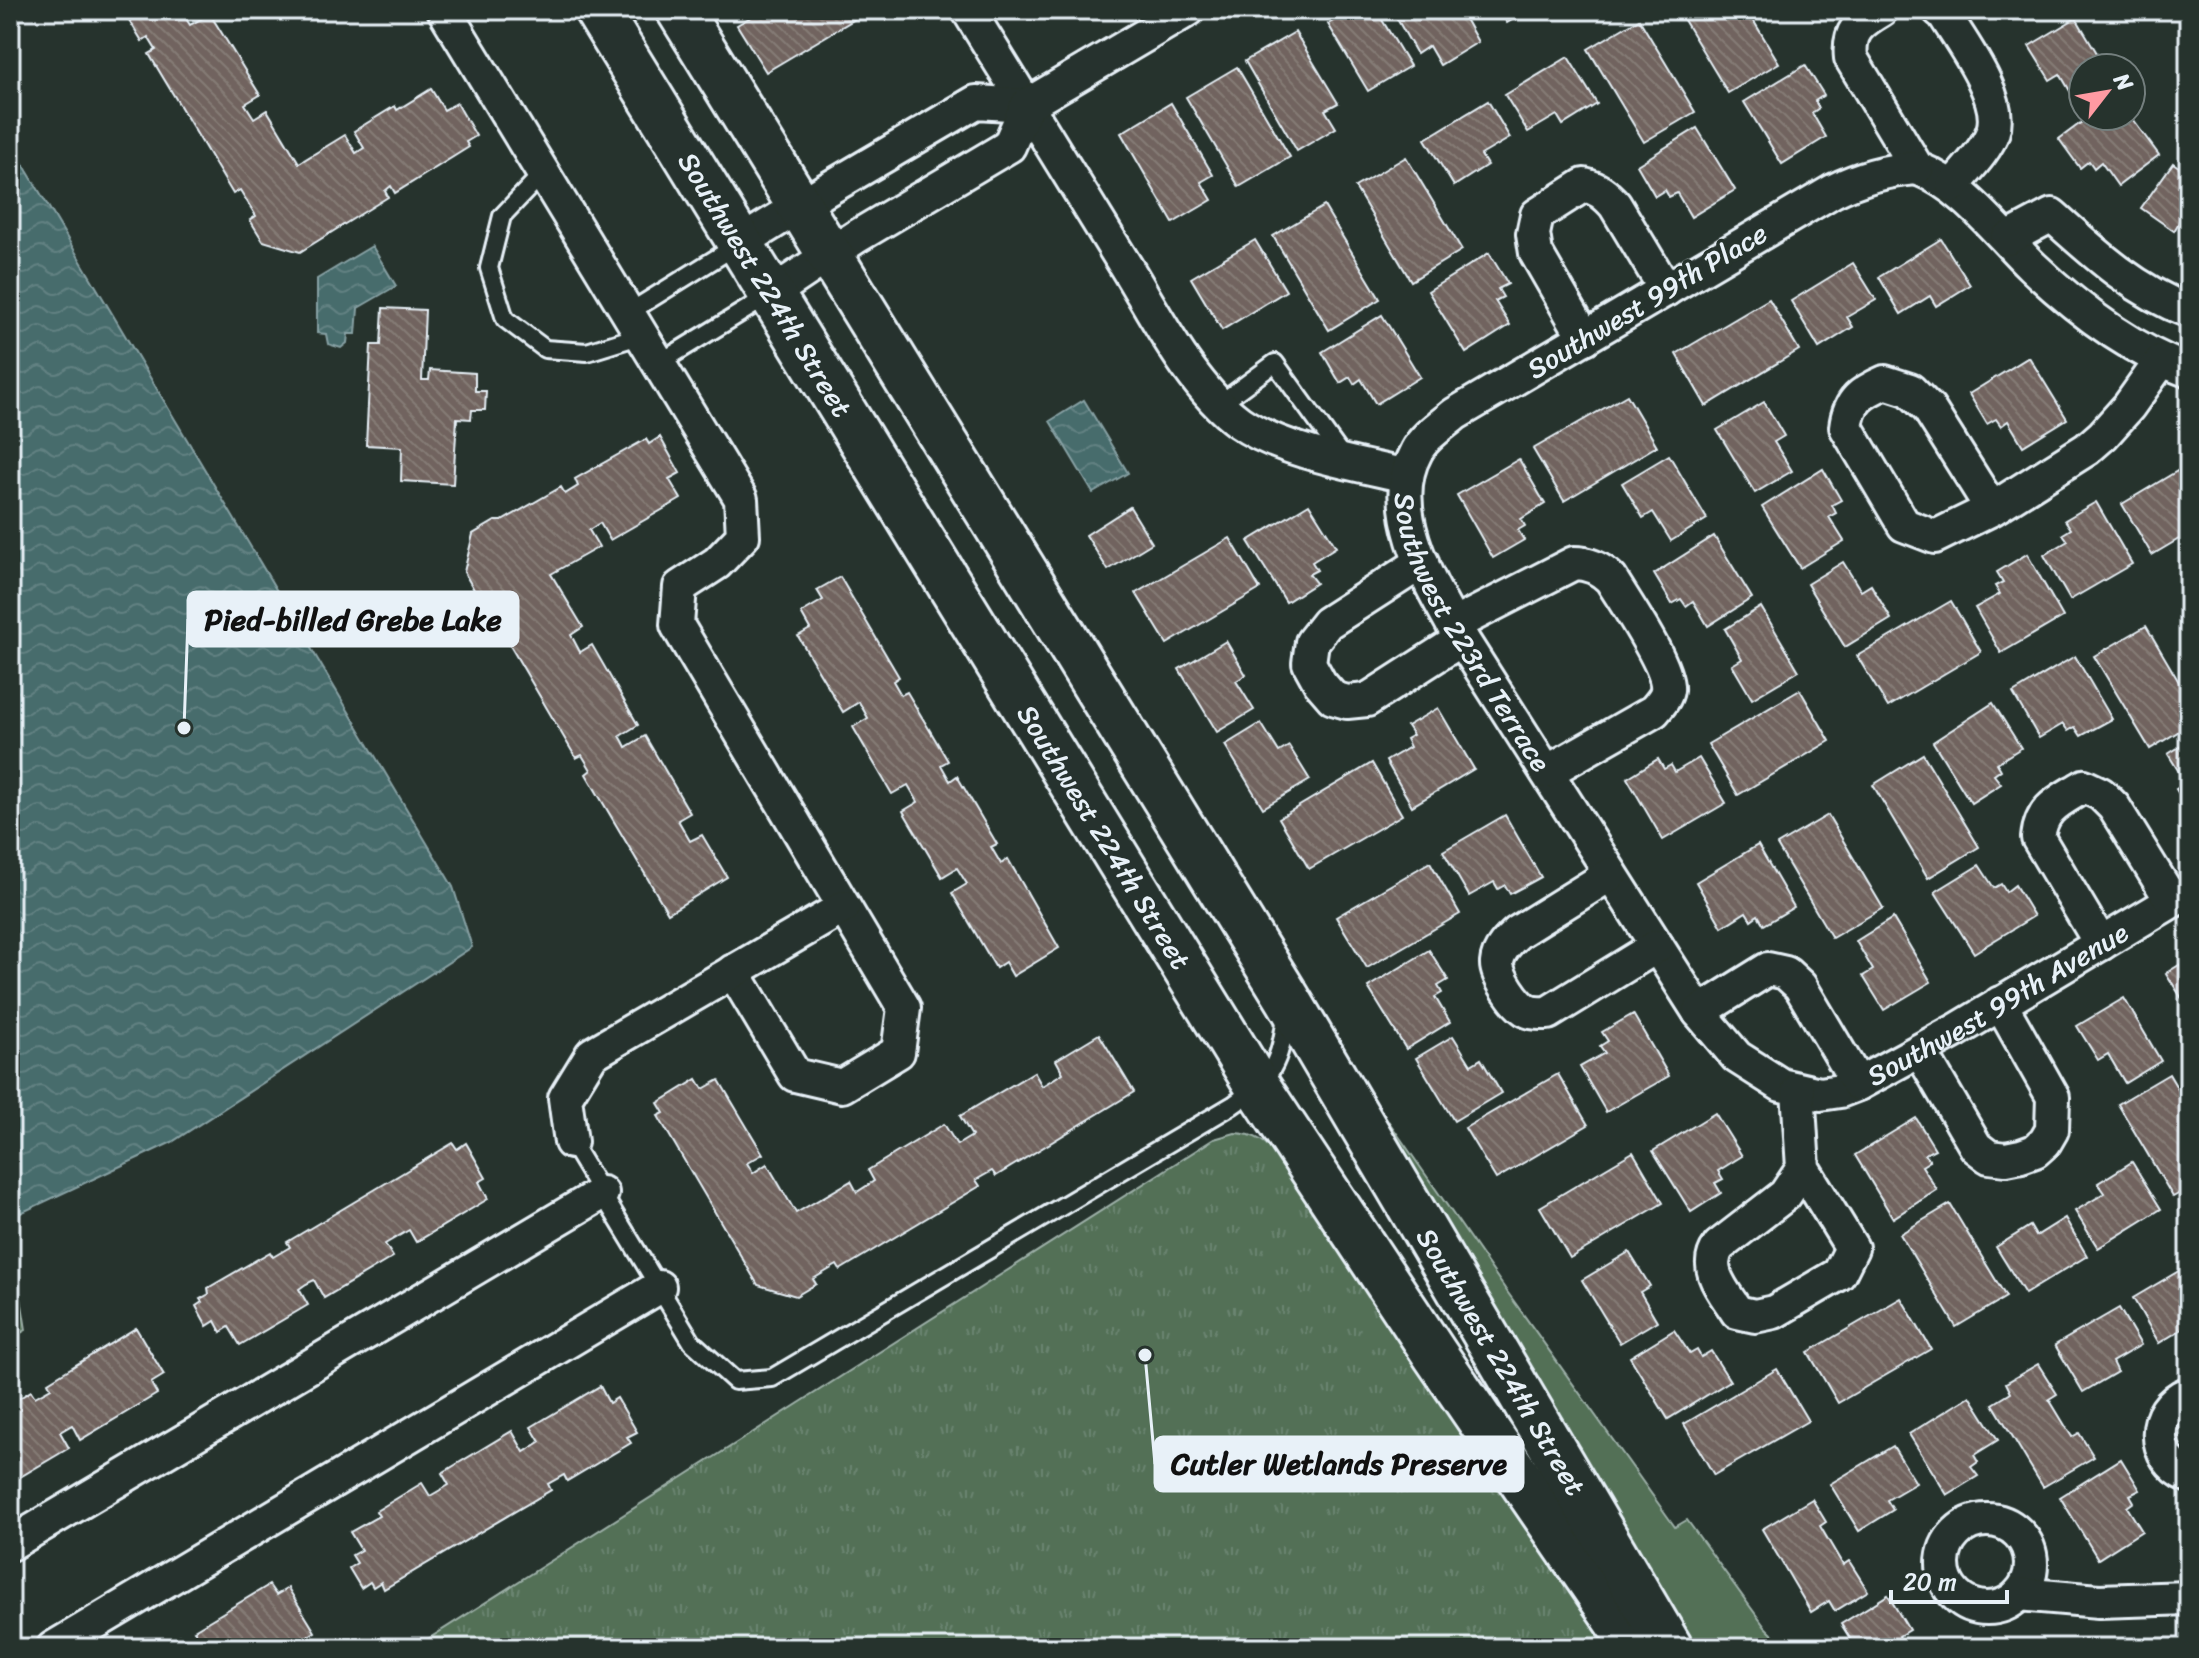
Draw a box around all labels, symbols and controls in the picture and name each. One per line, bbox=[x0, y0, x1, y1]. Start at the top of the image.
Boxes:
north arrow bbox=[2067, 52, 2147, 132]
text: N bbox=[2103, 65, 2145, 99]
street label: Southwest 224th Street bbox=[665, 142, 866, 427]
street label: Southwest 99th Place bbox=[1517, 209, 1777, 393]
street label: Southwest 223rd Terrace bbox=[1381, 491, 1565, 782]
callout: Pied-billed Grebe Lake bbox=[188, 592, 518, 646]
text: Pied-billed Grebe Lake bbox=[204, 593, 502, 647]
street label: Southwest 224th Street bbox=[1004, 694, 1205, 979]
street label: Southwest 99th Avenue bbox=[1857, 908, 2138, 1100]
street label: Southwest 224th Street bbox=[1403, 1218, 1600, 1505]
callout: Cutler Wetlands Preserve bbox=[1155, 1437, 1523, 1491]
text: Cutler Wetlands Preserve bbox=[1170, 1437, 1507, 1491]
scale bar bbox=[1891, 1554, 2007, 1604]
text: 20 m bbox=[1903, 1561, 1957, 1603]

